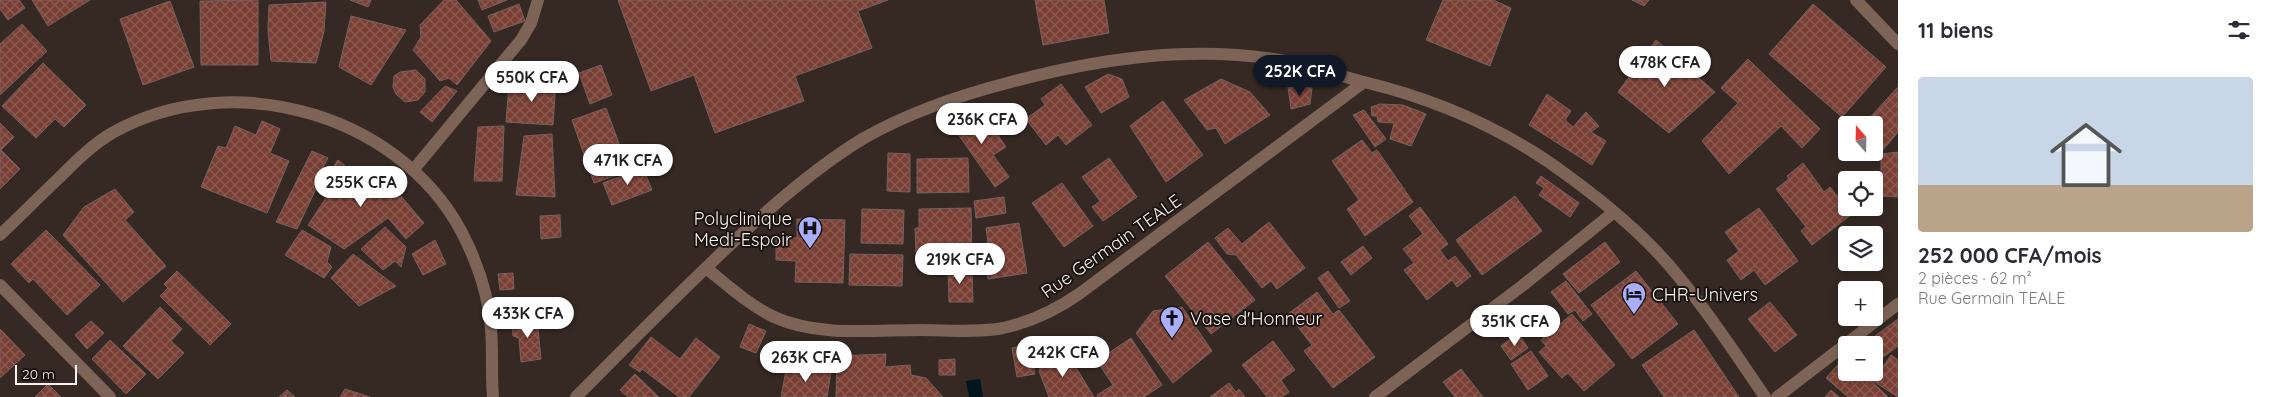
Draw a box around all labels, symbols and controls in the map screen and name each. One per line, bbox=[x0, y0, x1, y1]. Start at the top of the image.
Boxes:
icon: filters bbox=[2225, 16, 2253, 44]
text: 11 biens bbox=[1918, 17, 1993, 43]
pin: 478K CFA bbox=[1613, 46, 1717, 88]
text: 478K CFA bbox=[1630, 52, 1700, 72]
pin: 252K CFA bbox=[1248, 54, 1352, 97]
pin: 550K CFA bbox=[480, 61, 584, 103]
text: 252K CFA bbox=[1264, 61, 1336, 81]
text: 550K CFA bbox=[496, 67, 568, 87]
pin: 236K CFA bbox=[930, 102, 1034, 145]
text: 236K CFA bbox=[947, 109, 1017, 129]
icon: home bbox=[2041, 110, 2131, 200]
north arrow bbox=[1838, 116, 1882, 161]
map controls bbox=[1838, 116, 1883, 381]
pin: 471K CFA bbox=[576, 144, 680, 186]
text: 471K CFA bbox=[594, 150, 662, 170]
pin: 255K CFA bbox=[309, 166, 413, 208]
button: locate bbox=[1838, 171, 1883, 216]
text: 255K CFA bbox=[325, 172, 397, 192]
street label: Rue Germain TEALE bbox=[1036, 189, 1186, 303]
place label: Polyclinique Medi-Espoir bbox=[694, 207, 792, 251]
hospital icon: Polyclinique Medi-Espoir bbox=[797, 215, 823, 249]
button: layers bbox=[1838, 226, 1883, 271]
pin: 219K CFA bbox=[908, 242, 1012, 285]
text: 252 000 CFA/mois bbox=[1918, 242, 2102, 268]
text: 219K CFA bbox=[926, 249, 994, 269]
text: 2 pièces · 62 m² bbox=[1918, 268, 2032, 288]
hotel icon: CHR-Univers bbox=[1621, 281, 1647, 315]
button: + bbox=[1838, 281, 1883, 326]
place label: CHR-Univers bbox=[1652, 283, 1758, 306]
text: Rue Germain TEALE bbox=[1918, 288, 2065, 308]
pin: 433K CFA bbox=[476, 296, 580, 339]
text: 433K CFA bbox=[493, 303, 563, 323]
pin: 351K CFA bbox=[1463, 304, 1567, 347]
church icon: Vase d'Honneur bbox=[1159, 305, 1185, 339]
place label: Vase d'Honneur bbox=[1190, 307, 1323, 330]
text: 351K CFA bbox=[1481, 311, 1549, 331]
pin: 242K CFA bbox=[1011, 336, 1115, 378]
button: − bbox=[1838, 336, 1883, 381]
pin: 263K CFA bbox=[754, 340, 858, 383]
text: 242K CFA bbox=[1027, 342, 1099, 362]
text: 263K CFA bbox=[771, 347, 841, 367]
scale bar bbox=[15, 362, 78, 385]
text: 20 m bbox=[22, 365, 55, 383]

